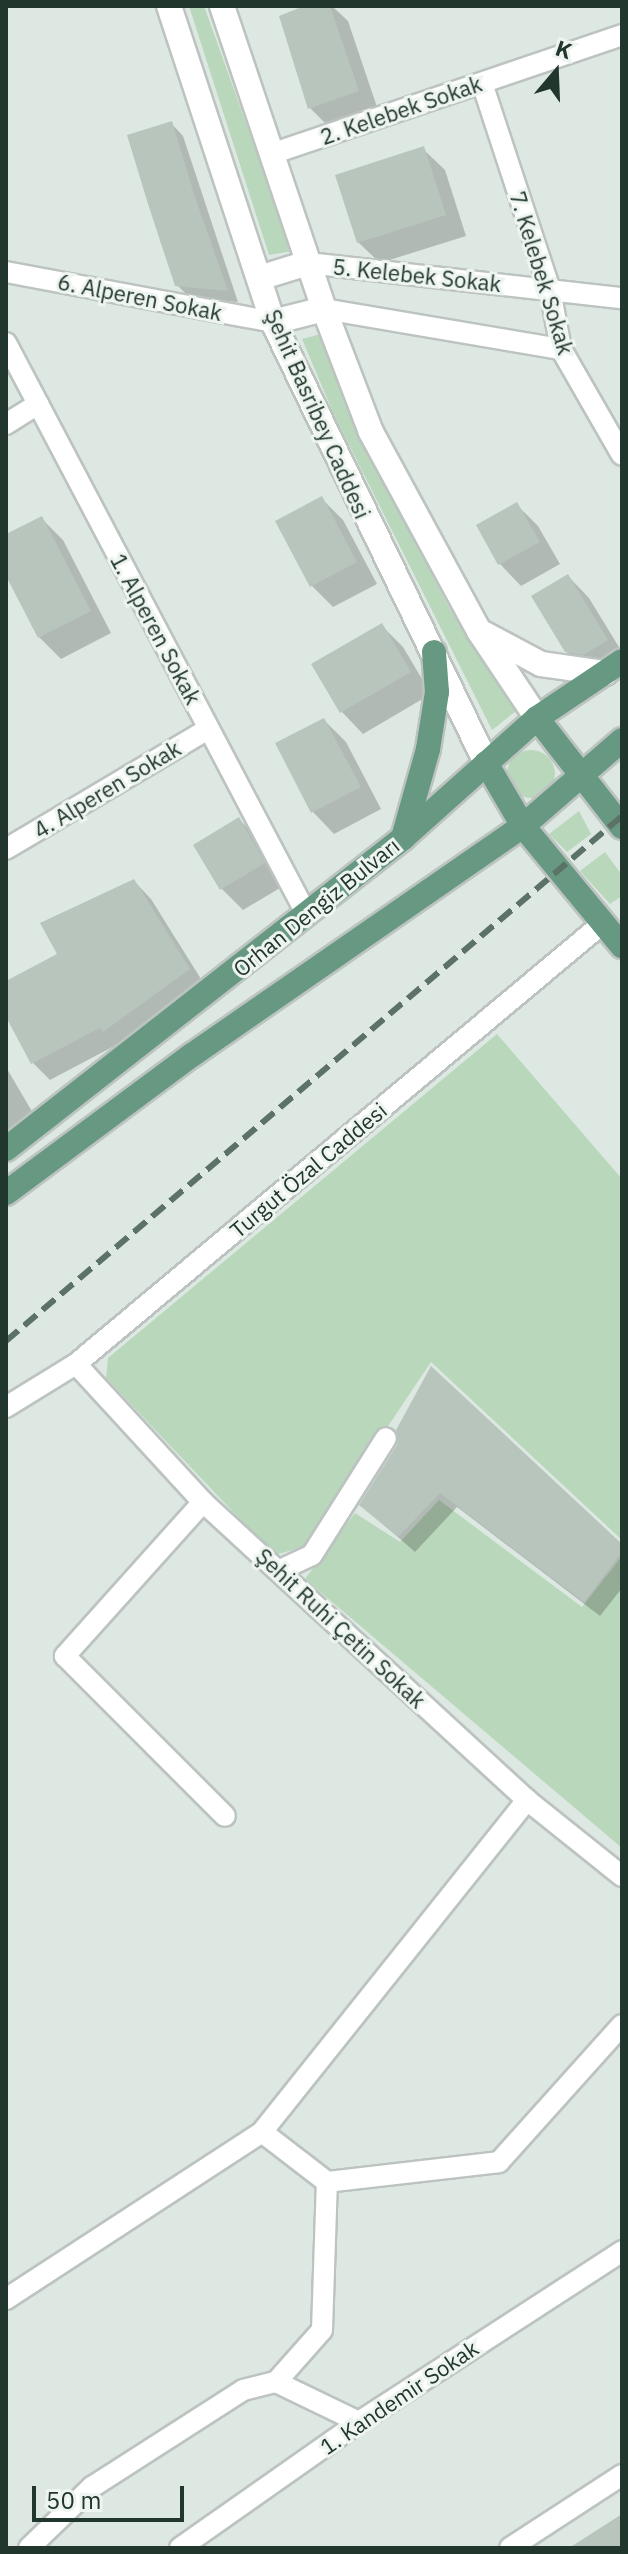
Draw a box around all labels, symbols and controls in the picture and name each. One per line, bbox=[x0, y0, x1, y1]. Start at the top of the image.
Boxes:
north arrow bbox=[516, 32, 596, 112]
text: K bbox=[552, 33, 576, 65]
street label: 2. Kelebek Sokak bbox=[317, 70, 485, 150]
street label: 7. Kelebek Sokak bbox=[505, 188, 579, 358]
street label: 5. Kelebek Sokak bbox=[331, 253, 503, 297]
street label: 6. Alperen Sokak bbox=[56, 268, 224, 326]
street label: Şehit Basribey Caddesi bbox=[260, 305, 376, 523]
street label: 1. Alperen Sokak bbox=[105, 549, 207, 709]
street label: 4. Alperen Sokak bbox=[29, 735, 185, 843]
street label: Orhan Dengiz Bulvarı bbox=[228, 832, 404, 982]
street label: Turgut Özal Caddesi bbox=[224, 1097, 392, 1243]
street label: Şehit Ruhi Çetin Sokak bbox=[251, 1543, 431, 1713]
street label: 1. Kandemir Sokak bbox=[315, 2334, 483, 2460]
scale bar bbox=[36, 2470, 188, 2520]
text: 50 m bbox=[46, 2484, 101, 2516]

